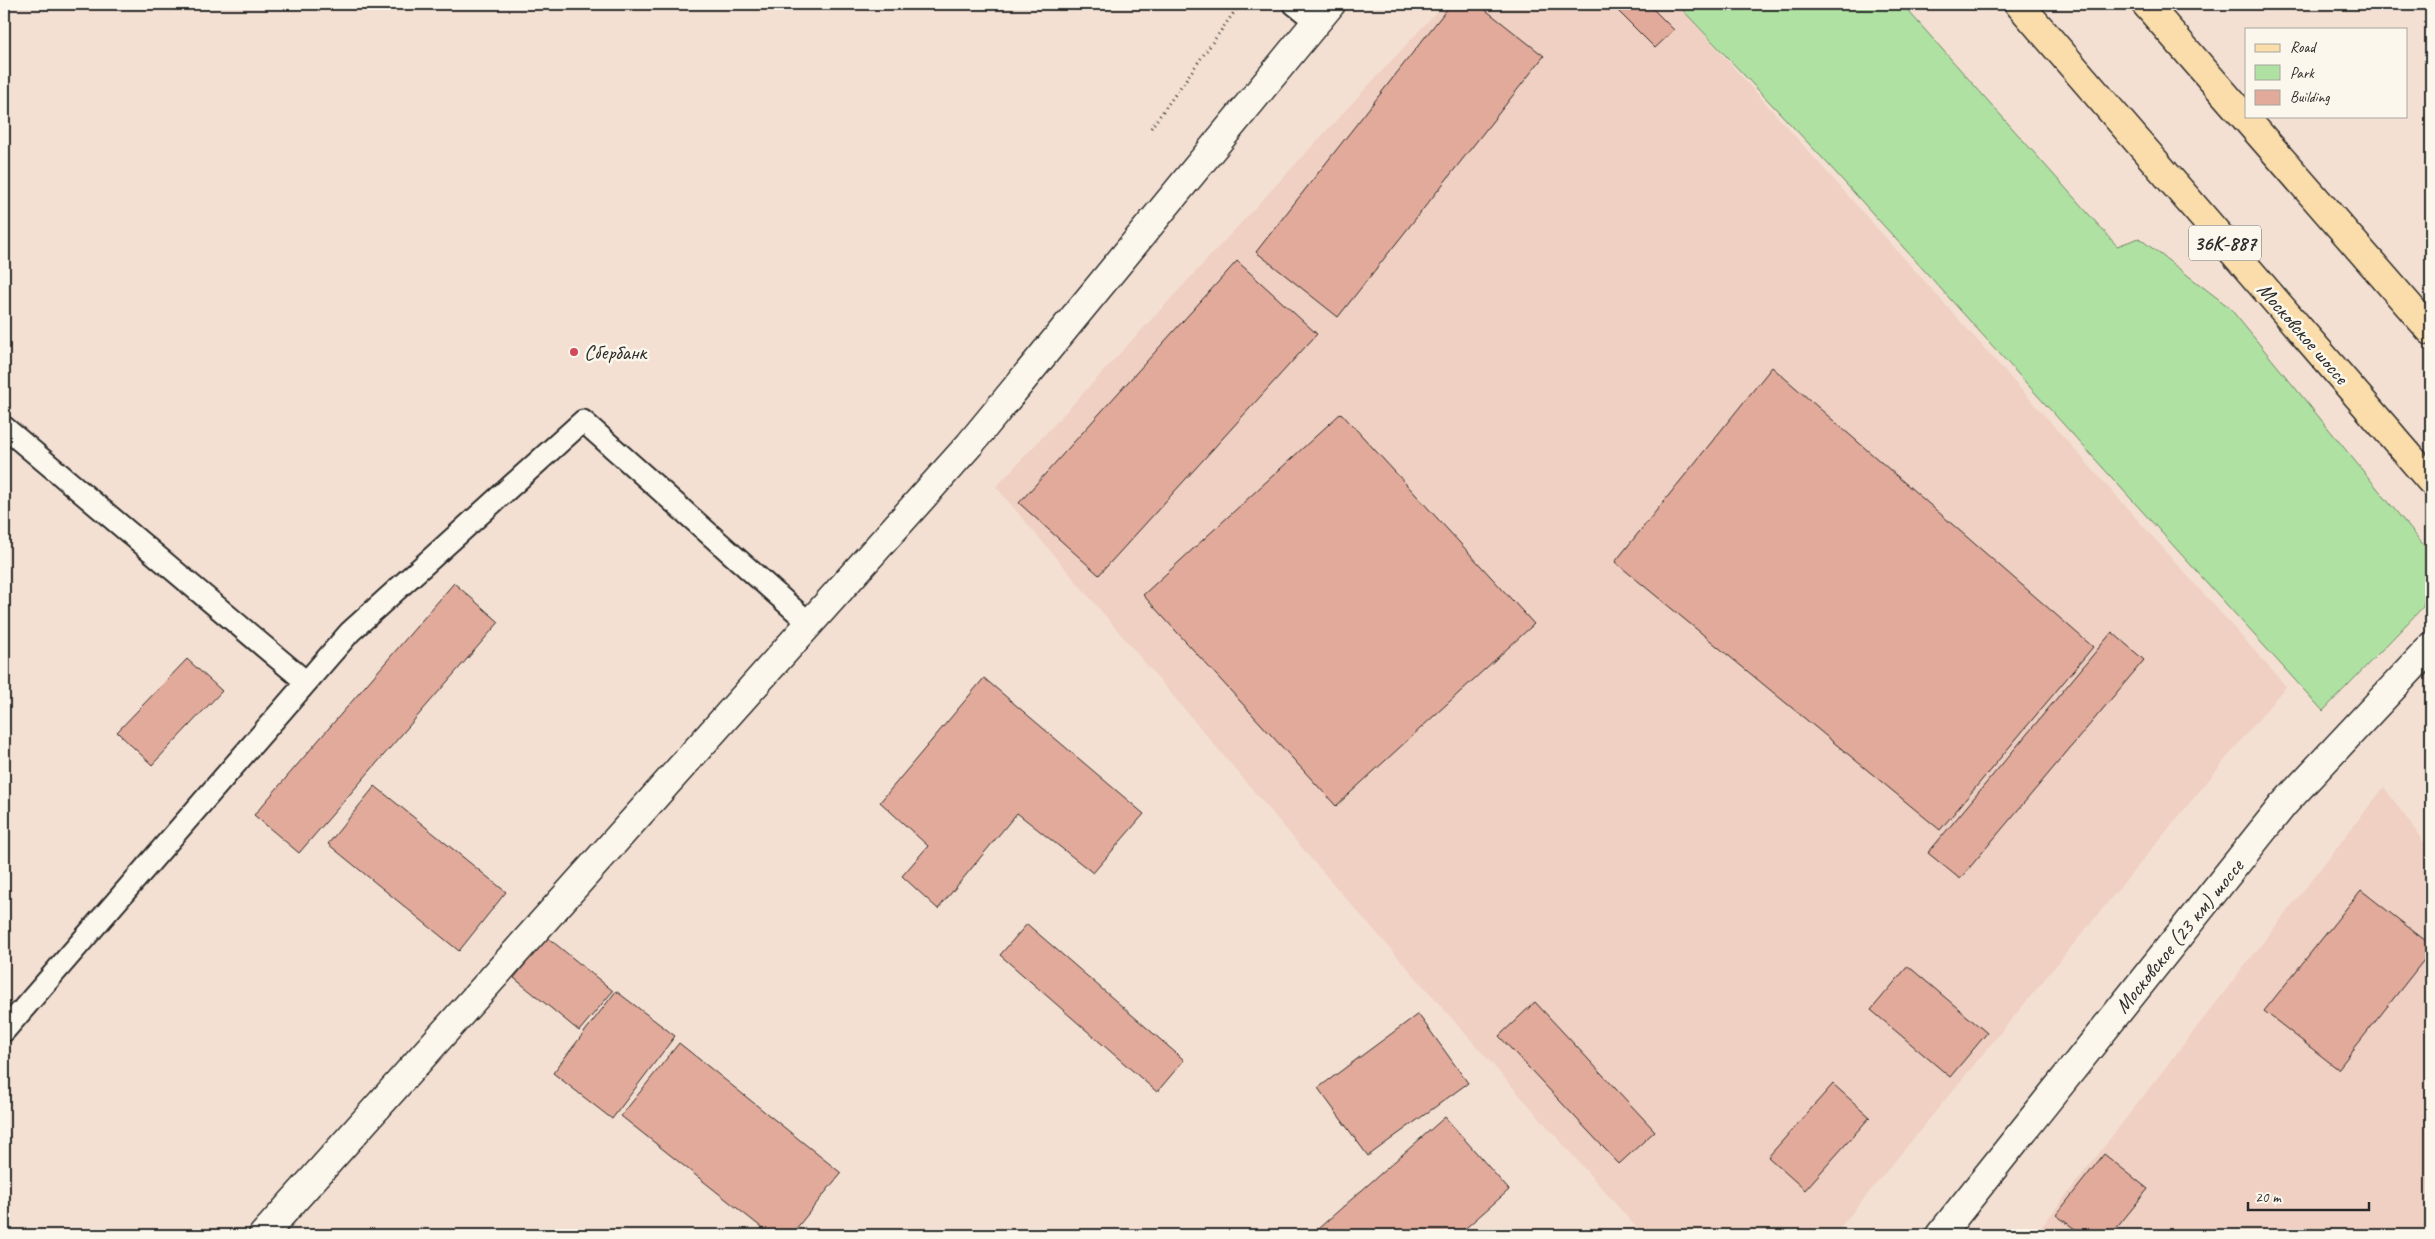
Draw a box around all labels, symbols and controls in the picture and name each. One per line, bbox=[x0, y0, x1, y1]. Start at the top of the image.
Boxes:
legend bbox=[2245, 28, 2408, 118]
text: Road bbox=[2290, 38, 2317, 57]
text: Park bbox=[2290, 64, 2315, 83]
text: Building bbox=[2290, 88, 2330, 107]
road number: 36К-887 bbox=[2189, 226, 2261, 260]
street label: Московское шоссе bbox=[2252, 277, 2355, 390]
place label: Сбербанк bbox=[584, 339, 649, 365]
marker: Сбербанк bbox=[568, 346, 580, 358]
street label: Московское (23 км) шоссе bbox=[2109, 853, 2250, 1018]
scale bar bbox=[2248, 1179, 2369, 1211]
text: 20 m bbox=[2255, 1188, 2282, 1207]

